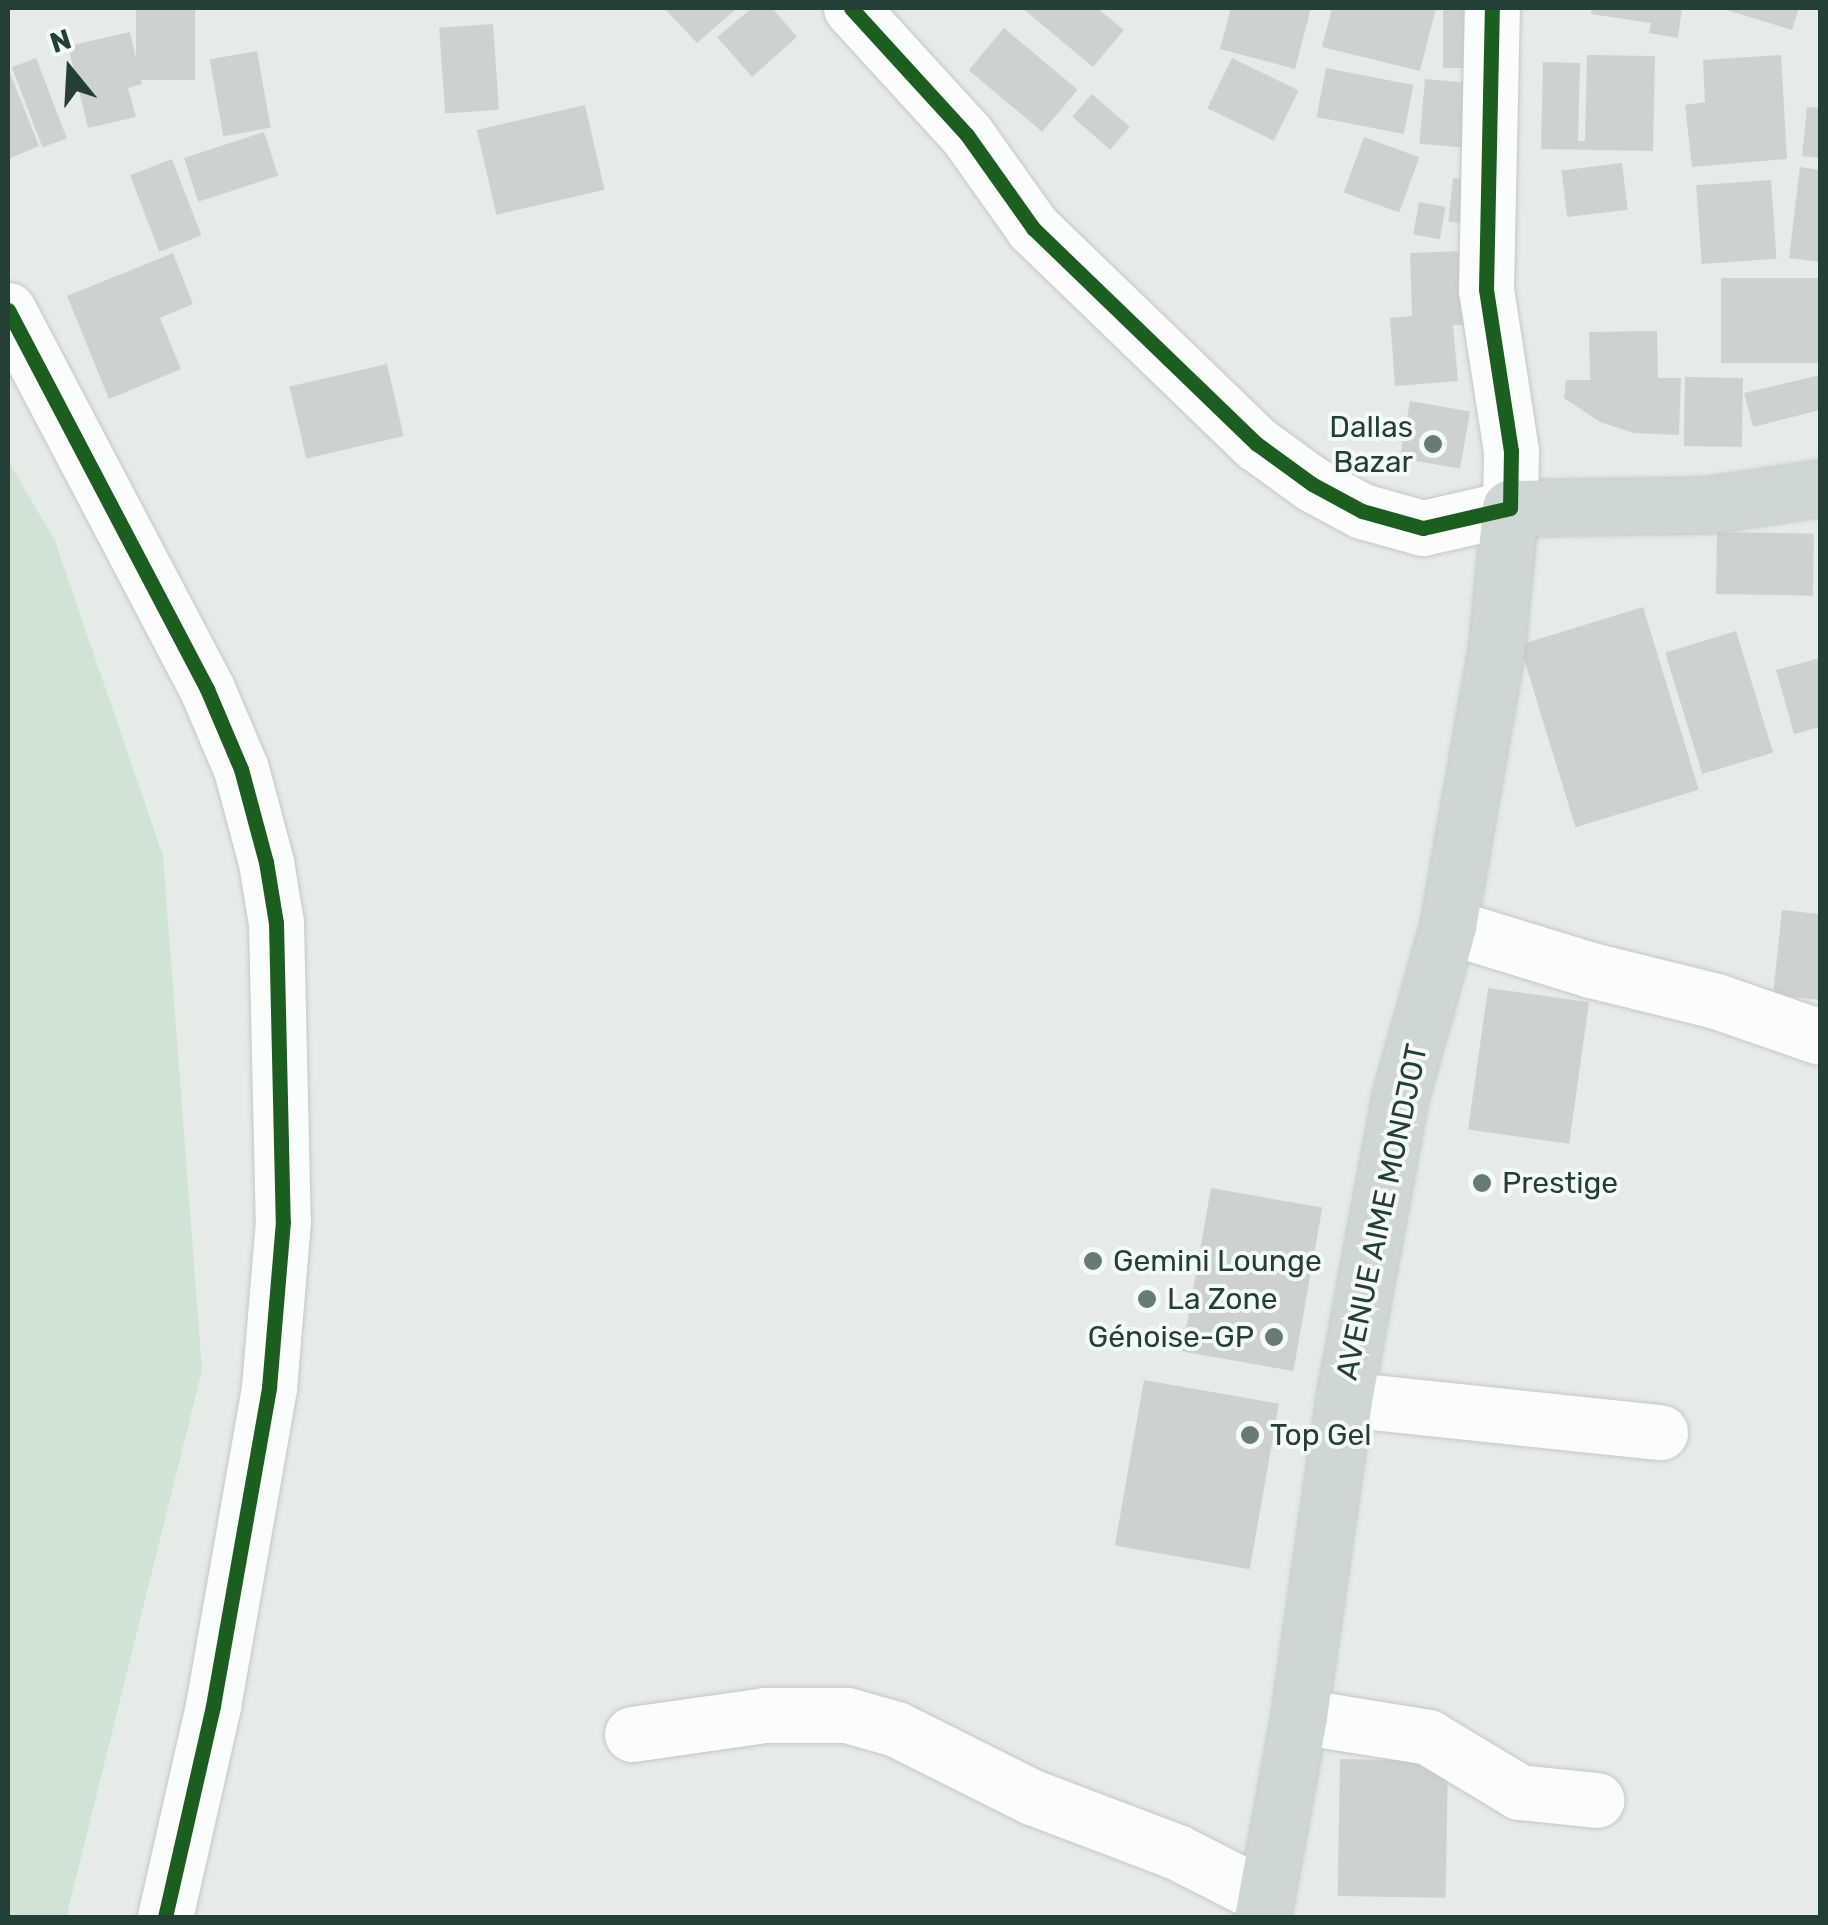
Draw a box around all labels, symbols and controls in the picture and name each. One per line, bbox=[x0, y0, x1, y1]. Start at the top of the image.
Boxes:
north arrow bbox=[20, 20, 120, 120]
text: N bbox=[46, 22, 75, 60]
place label: Dallas Bazar bbox=[1329, 409, 1413, 480]
marker: Dallas Bazar bbox=[1422, 433, 1444, 455]
street label: AVENUE AIME MONDJOT bbox=[1329, 1040, 1435, 1384]
place label: Prestige bbox=[1502, 1165, 1618, 1201]
marker: Prestige bbox=[1471, 1172, 1493, 1194]
place label: Gemini Lounge bbox=[1113, 1243, 1322, 1279]
marker: Gemini Lounge bbox=[1082, 1250, 1104, 1272]
place label: La Zone bbox=[1167, 1281, 1278, 1317]
marker: La Zone bbox=[1136, 1288, 1158, 1310]
place label: Génoise-GP bbox=[1088, 1319, 1254, 1355]
marker: Génoise-GP bbox=[1263, 1326, 1285, 1348]
place label: Top Gel bbox=[1270, 1417, 1371, 1453]
marker: Top Gel bbox=[1239, 1424, 1261, 1446]

